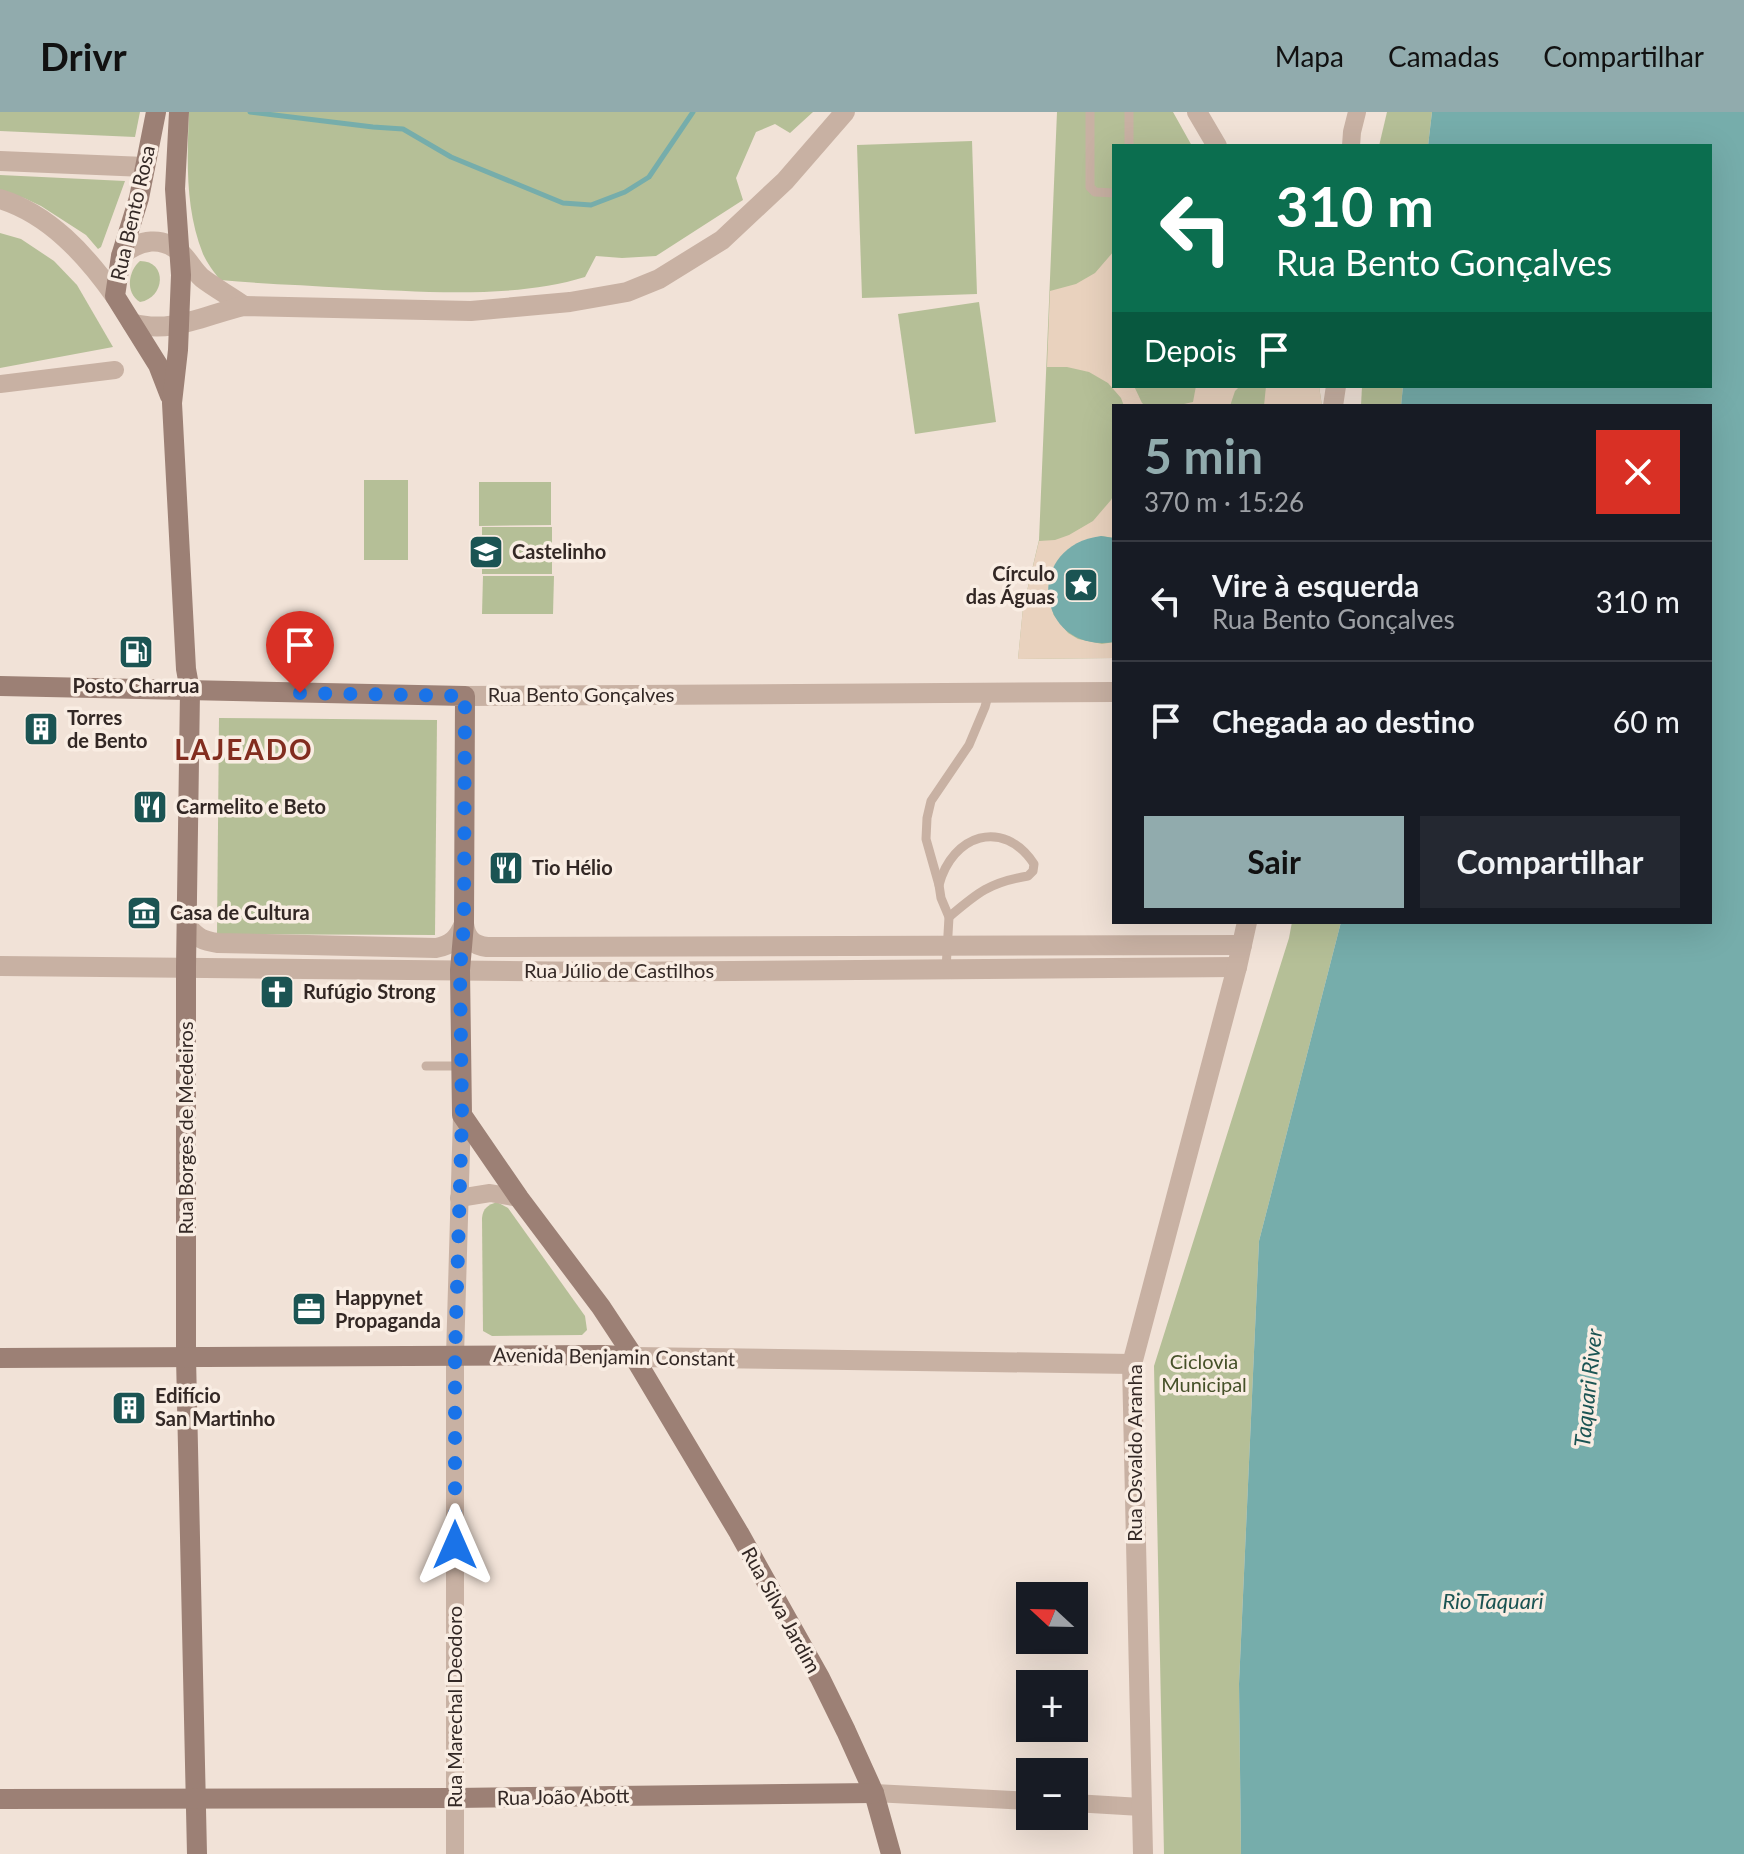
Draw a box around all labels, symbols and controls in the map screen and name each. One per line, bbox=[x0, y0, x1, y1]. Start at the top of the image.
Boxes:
text: Drivr bbox=[40, 33, 127, 79]
text: Mapa bbox=[1275, 39, 1344, 73]
text: Camadas bbox=[1388, 39, 1499, 73]
text: Compartilhar bbox=[1543, 39, 1704, 73]
street label: Rua Bento Rosa bbox=[105, 143, 159, 283]
text: 310 m bbox=[1276, 172, 1434, 239]
icon: left bbox=[1144, 176, 1248, 280]
text: Rua Bento Gonçalves bbox=[1276, 240, 1612, 284]
icon: arrive bbox=[1252, 328, 1296, 372]
text: Depois bbox=[1144, 332, 1236, 368]
text: 5 min bbox=[1144, 427, 1263, 484]
button: close bbox=[1596, 430, 1680, 514]
text: 370 m · 15:26 bbox=[1144, 486, 1304, 518]
school or university icon: Castelinho bbox=[467, 533, 505, 571]
place label: Castelinho bbox=[512, 539, 606, 563]
place label: Círculo das Águas bbox=[966, 561, 1055, 608]
place icon: Círculo das Águas bbox=[1062, 566, 1100, 604]
text: Vire à esquerda bbox=[1212, 567, 1419, 603]
icon: left bbox=[1144, 579, 1188, 623]
text: 310 m bbox=[1595, 583, 1680, 619]
text: Rua Bento Gonçalves bbox=[1212, 603, 1455, 635]
pin bbox=[266, 611, 334, 693]
icon: arrive bbox=[278, 623, 322, 667]
fuel station icon: Posto Charrua bbox=[117, 633, 155, 671]
place label: Posto Charrua bbox=[73, 673, 199, 697]
street label: Rua Bento Gonçalves bbox=[488, 682, 674, 706]
icon: arrive bbox=[1144, 699, 1188, 743]
text: Chegada ao destino bbox=[1212, 703, 1475, 739]
text: 60 m bbox=[1613, 703, 1680, 739]
place label: Torres de Bento bbox=[67, 705, 148, 752]
building icon: Torres de Bento bbox=[22, 710, 60, 748]
district label: LAJEADO bbox=[174, 732, 314, 766]
restaurant icon: Carmelito e Beto bbox=[131, 788, 169, 826]
place label: Carmelito e Beto bbox=[176, 794, 326, 818]
button: Sair bbox=[1144, 816, 1404, 908]
button: Compartilhar bbox=[1420, 816, 1680, 908]
restaurant icon: Tio Hélio bbox=[487, 849, 525, 887]
place label: Tio Hélio bbox=[532, 855, 613, 879]
museum icon: Casa de Cultura bbox=[125, 894, 163, 932]
place label: Casa de Cultura bbox=[170, 900, 310, 924]
street label: Rua Júlio de Castilhos bbox=[524, 958, 714, 982]
church icon: Rufúgio Strong bbox=[258, 973, 296, 1011]
place label: Rufúgio Strong bbox=[303, 979, 436, 1003]
street label: Rua Borges de Medeiros bbox=[173, 1021, 197, 1235]
place label: Happynet Propaganda bbox=[335, 1285, 441, 1332]
office icon: Happynet Propaganda bbox=[290, 1290, 328, 1328]
water label: Taquari River bbox=[1568, 1327, 1607, 1448]
street label: Avenida Benjamin Constant bbox=[493, 1342, 735, 1370]
park label: Ciclovia Municipal bbox=[1161, 1349, 1247, 1396]
street label: Rua Osvaldo Aranha bbox=[1122, 1364, 1146, 1542]
place label: Edifício San Martinho bbox=[155, 1383, 275, 1430]
building icon: Edifício San Martinho bbox=[110, 1389, 148, 1427]
position arrow bbox=[413, 1503, 497, 1587]
street label: Rua Silva Jardim bbox=[737, 1542, 826, 1677]
north arrow bbox=[1016, 1582, 1088, 1654]
map controls bbox=[1016, 1582, 1088, 1830]
water label: Rio Taquari bbox=[1442, 1587, 1544, 1614]
street label: Rua Marechal Deodoro bbox=[442, 1606, 466, 1808]
button: + bbox=[1016, 1670, 1088, 1742]
button: − bbox=[1016, 1758, 1088, 1830]
street label: Rua João Abott bbox=[497, 1783, 630, 1809]

